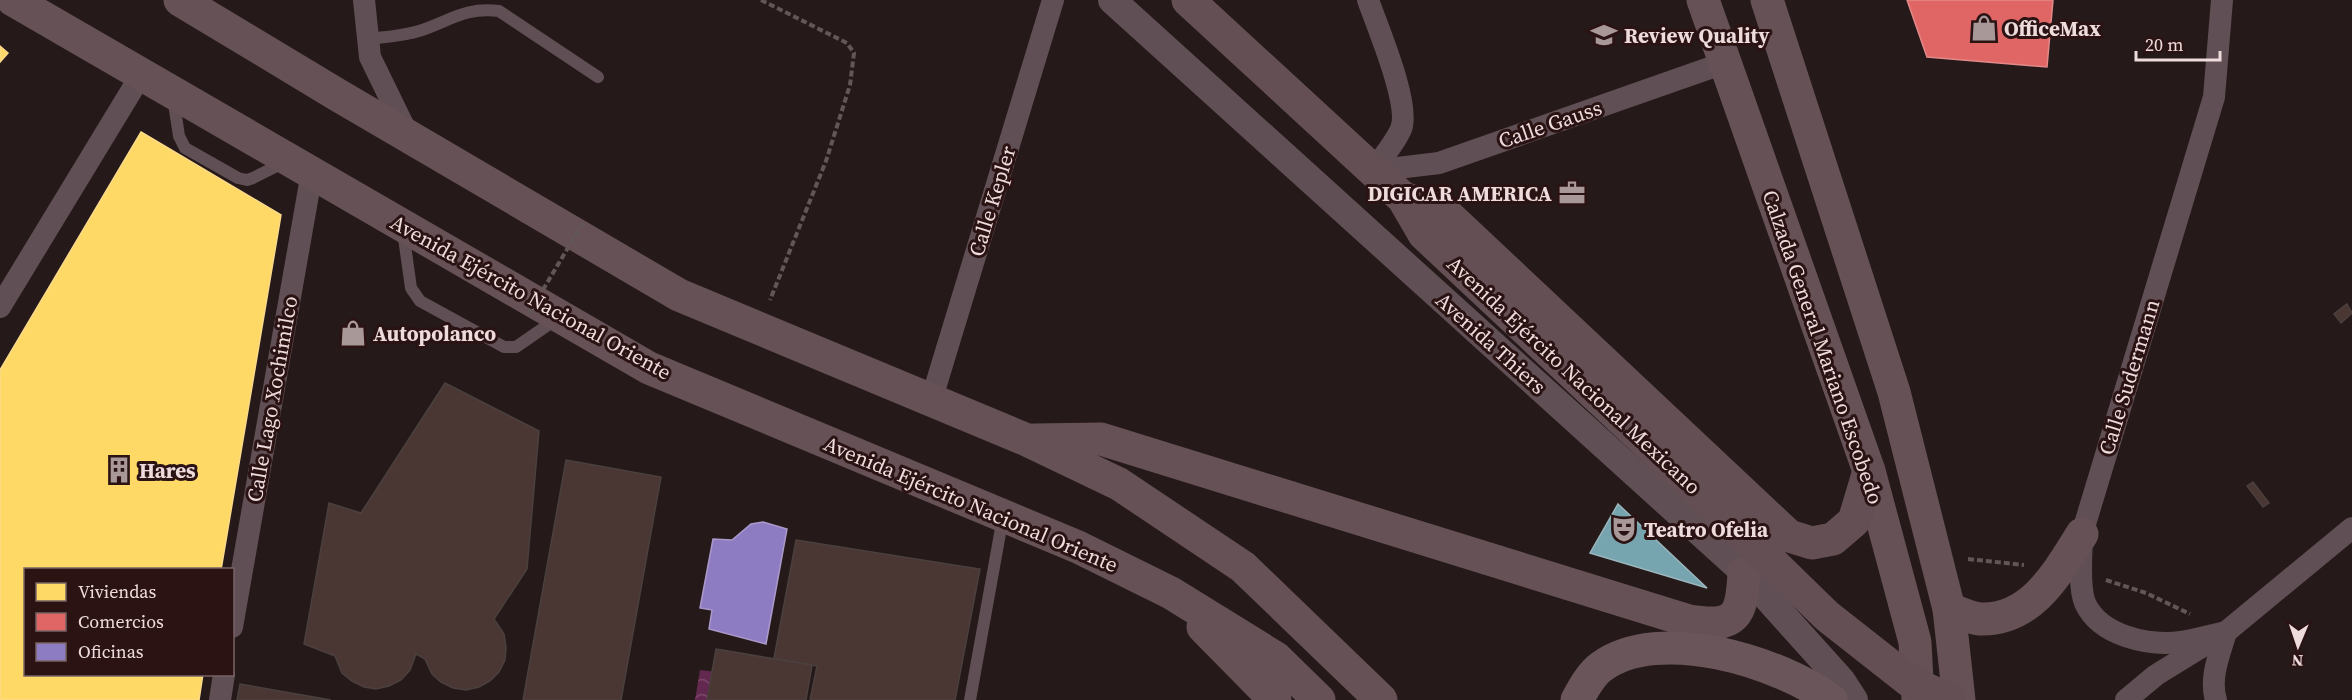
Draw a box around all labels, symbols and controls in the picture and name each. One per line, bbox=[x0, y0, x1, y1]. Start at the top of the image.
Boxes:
shop icon: OfficeMax bbox=[1969, 13, 1999, 43]
place label: OfficeMax bbox=[2004, 14, 2101, 43]
school or university icon: Review Quality bbox=[1589, 20, 1619, 50]
place label: Review Quality bbox=[1624, 21, 1770, 50]
scale bar bbox=[2136, 24, 2220, 62]
text: 20 m bbox=[2145, 32, 2183, 57]
street label: Calle Gauss bbox=[1494, 93, 1606, 155]
street label: Calle Kepler bbox=[961, 142, 1023, 260]
office icon: DIGICAR AMERICA bbox=[1557, 178, 1587, 208]
place label: DIGICAR AMERICA bbox=[1367, 179, 1552, 208]
street label: Calzada General Mariano Escobedo bbox=[1756, 186, 1890, 508]
street label: Avenida Ejército Nacional Oriente bbox=[385, 208, 677, 386]
street label: Avenida Ejército Nacional Mexicano bbox=[1441, 249, 1707, 501]
street label: Avenida Thiers bbox=[1429, 286, 1553, 400]
street label: Calle Lago Xochimilco bbox=[240, 294, 304, 504]
street label: Calle Sudermann bbox=[2092, 295, 2166, 458]
shop icon: Autopolanco bbox=[338, 318, 368, 348]
place label: Autopolanco bbox=[373, 319, 496, 348]
street label: Avenida Ejército Nacional Oriente bbox=[820, 429, 1122, 579]
building icon: Hares bbox=[104, 455, 134, 485]
place label: Hares bbox=[139, 456, 196, 485]
theatre icon: Teatro Ofelia bbox=[1609, 514, 1639, 544]
place label: Teatro Ofelia bbox=[1644, 515, 1769, 544]
legend bbox=[24, 568, 234, 676]
text: Viviendas bbox=[78, 579, 156, 604]
text: Comercios bbox=[78, 609, 164, 634]
north arrow bbox=[2268, 616, 2328, 676]
text: Oficinas bbox=[78, 639, 144, 664]
text: N bbox=[2291, 650, 2304, 672]

